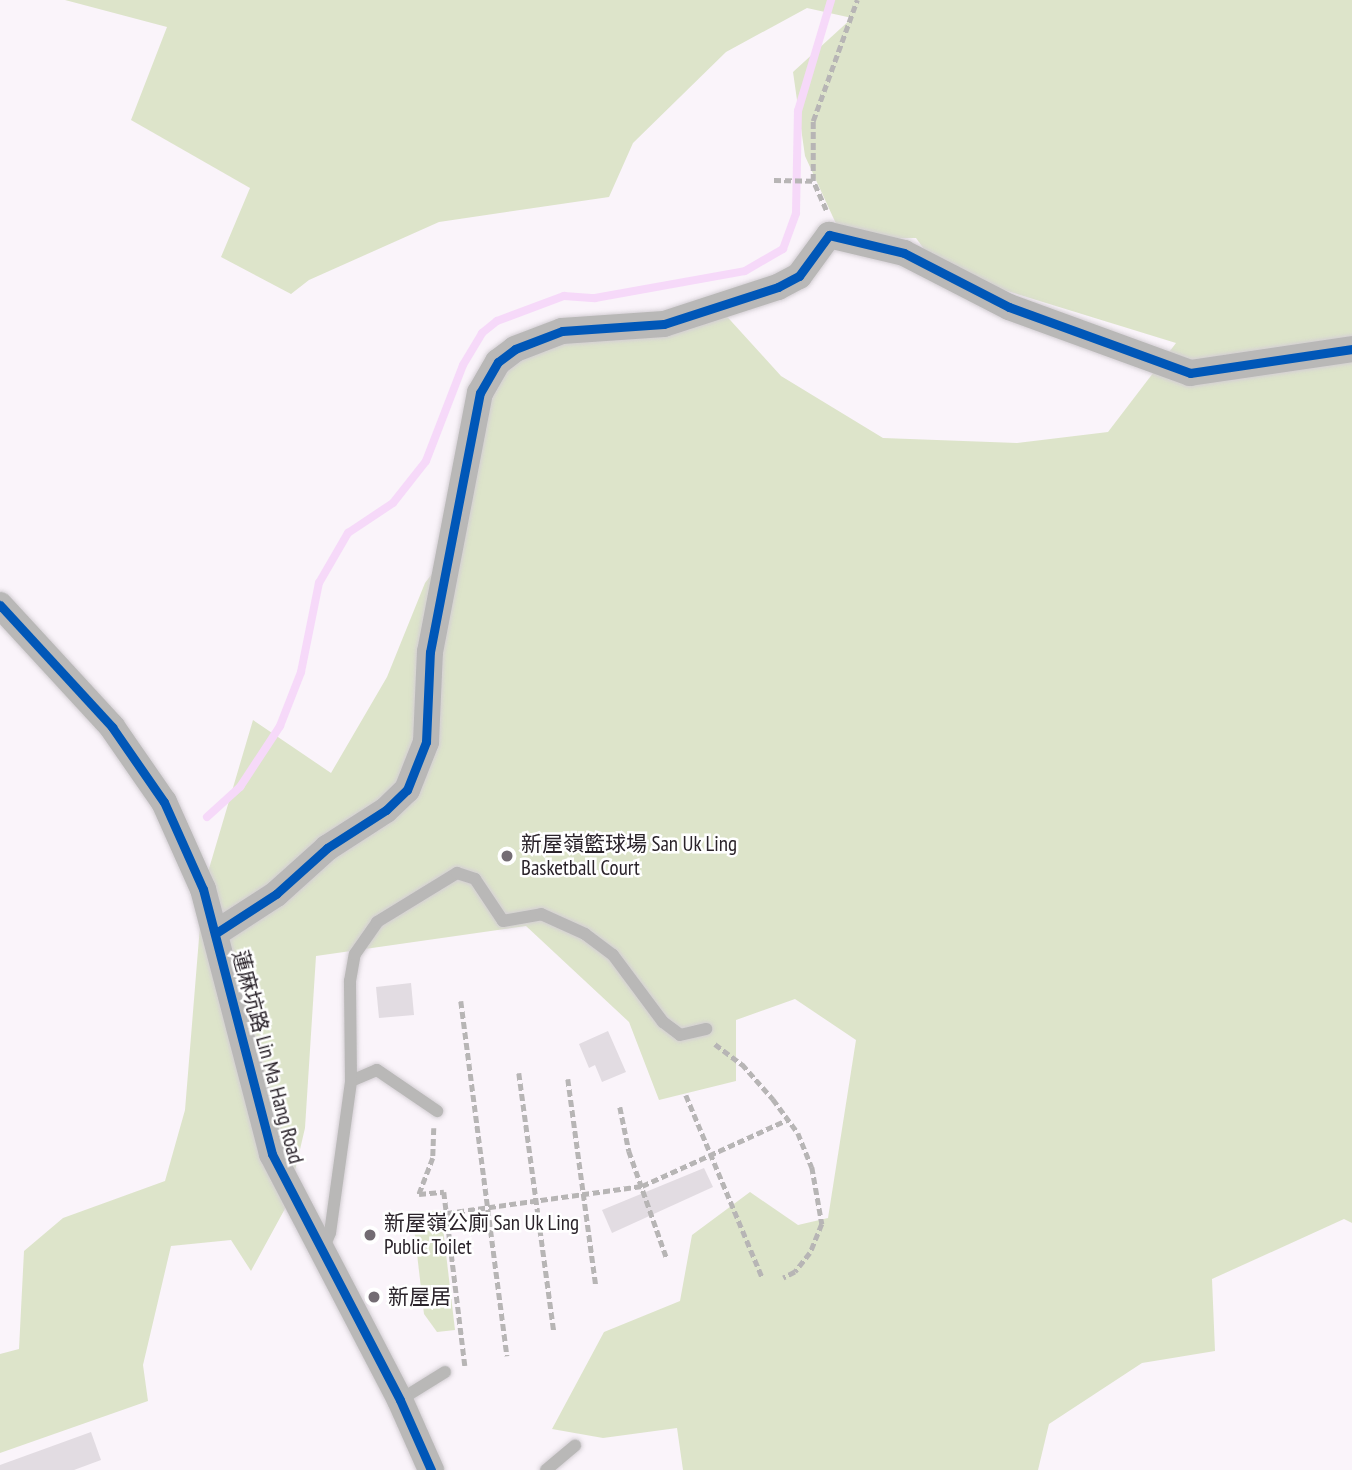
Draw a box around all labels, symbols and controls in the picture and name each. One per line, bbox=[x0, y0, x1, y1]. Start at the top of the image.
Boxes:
place label: 新屋嶺籃球場 San Uk Ling Basketball Court bbox=[521, 831, 738, 881]
marker: 新屋嶺籃球場 San Uk Ling Basketball Court bbox=[499, 848, 515, 864]
street label: 蓮麻坑路 Lin Ma Hang Road bbox=[227, 948, 309, 1166]
place label: 新屋嶺公廁 San Uk Ling Public Toilet bbox=[384, 1210, 580, 1260]
marker: 新屋嶺公廁 San Uk Ling Public Toilet bbox=[362, 1227, 378, 1243]
place label: 新屋居 bbox=[388, 1284, 451, 1310]
marker: 新屋居 bbox=[366, 1289, 382, 1305]

